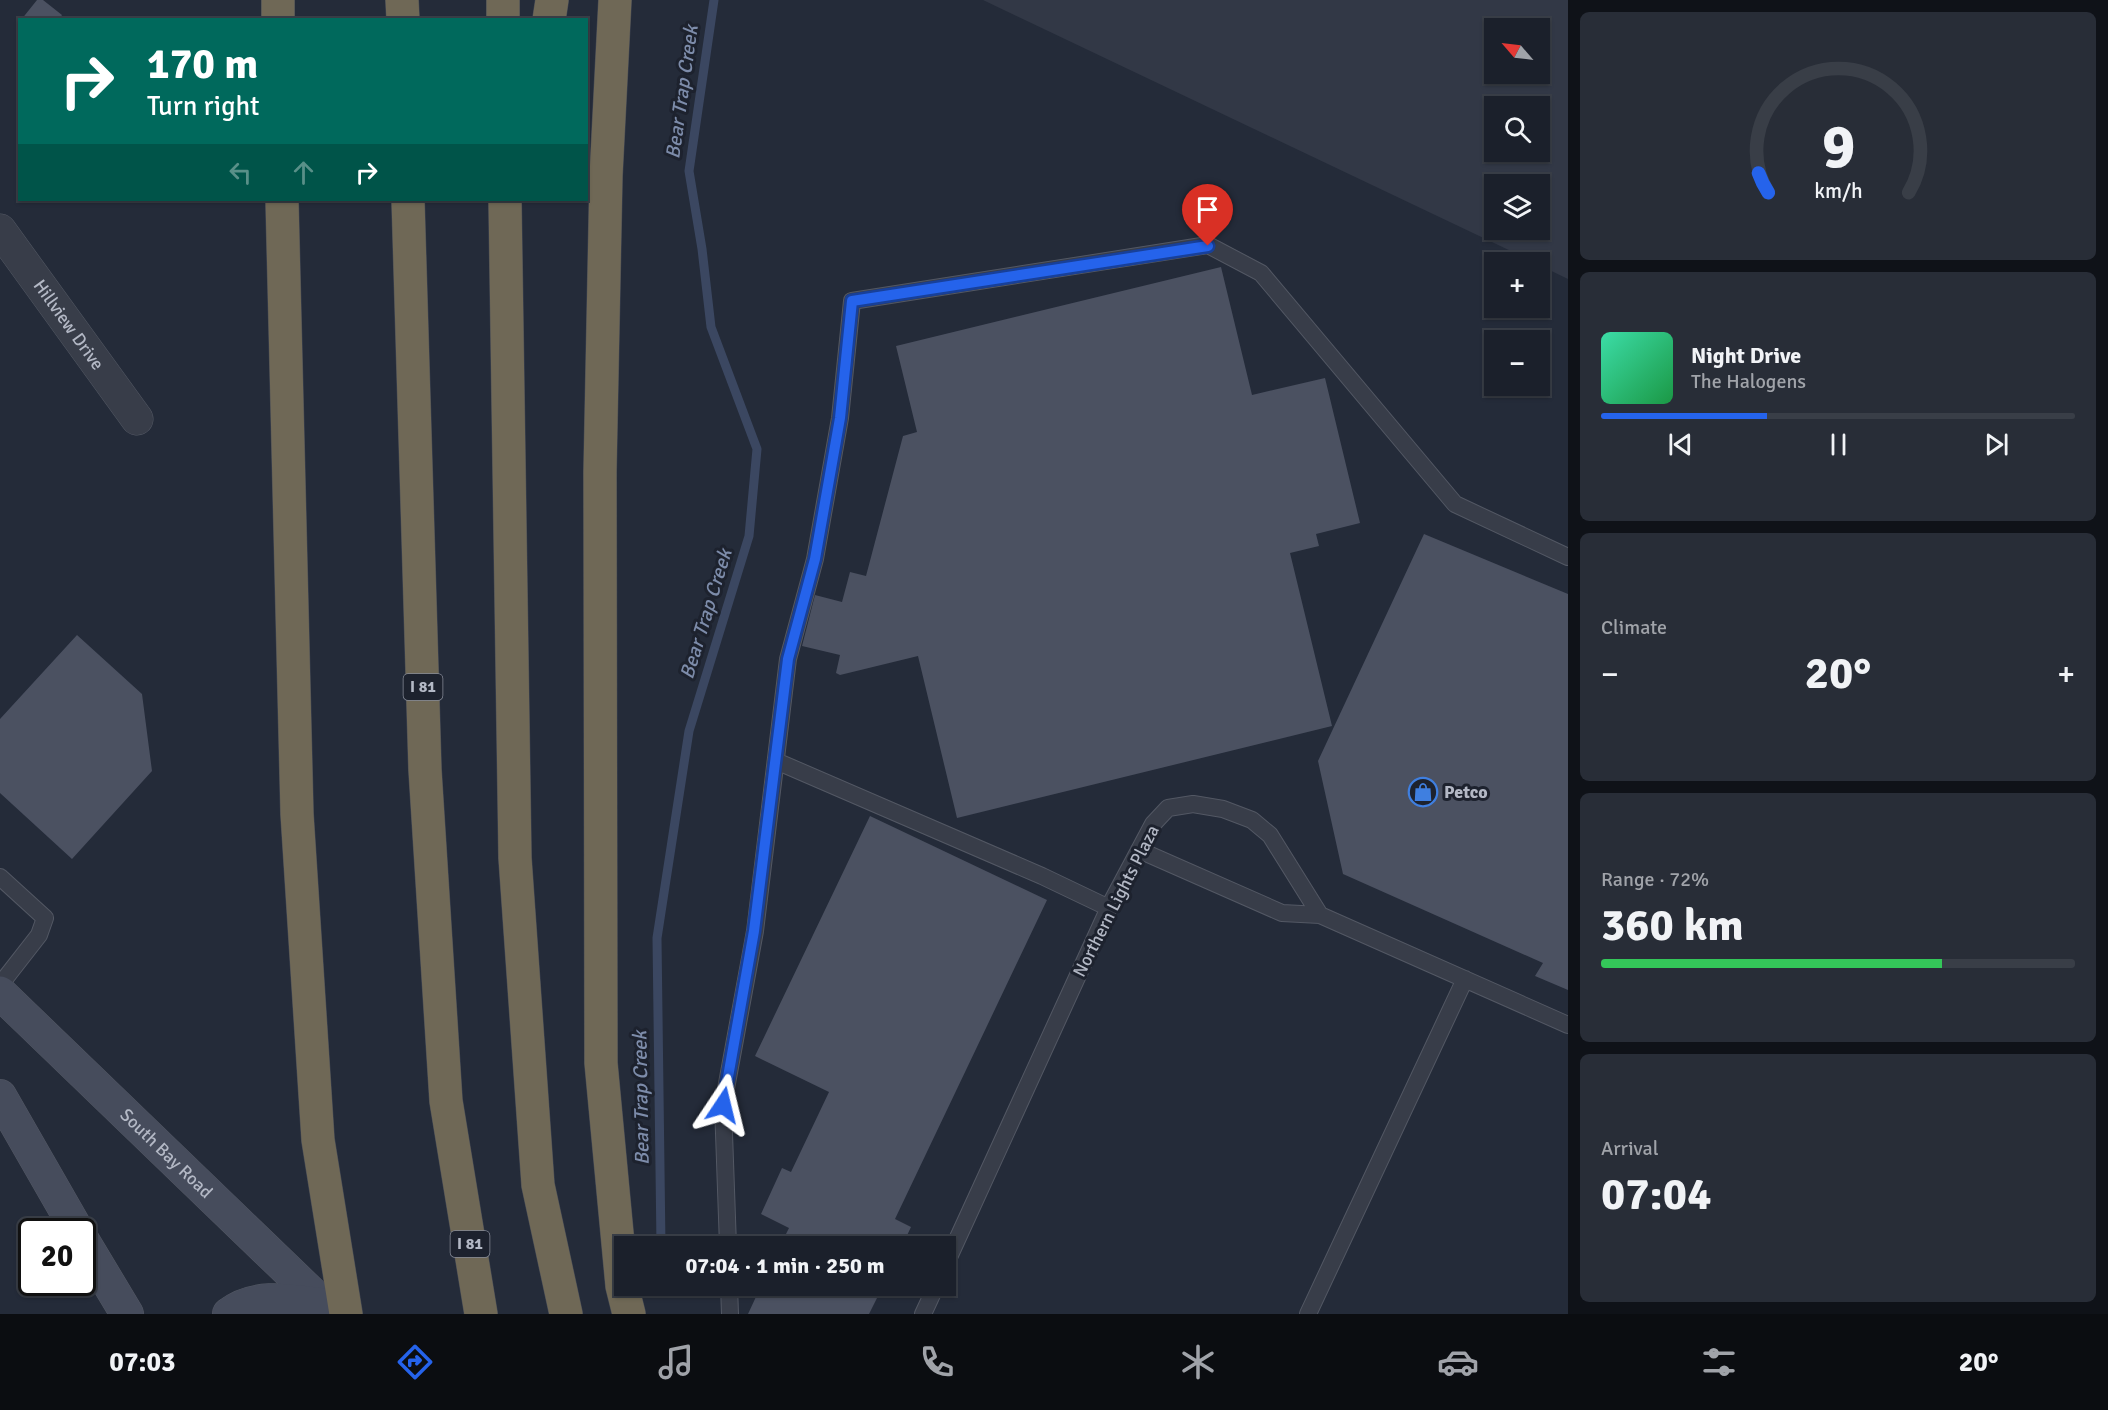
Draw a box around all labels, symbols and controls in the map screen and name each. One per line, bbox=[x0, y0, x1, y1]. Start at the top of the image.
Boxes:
north arrow bbox=[1484, 18, 1550, 84]
map controls bbox=[1484, 18, 1550, 396]
water label: Bear Trap Creek bbox=[660, 22, 704, 160]
text: 170 m bbox=[147, 39, 258, 90]
icon: right bbox=[48, 42, 126, 120]
text: Turn right bbox=[147, 90, 260, 123]
button: search bbox=[1484, 96, 1550, 162]
text: 9 bbox=[1821, 108, 1855, 185]
icon: left bbox=[224, 156, 257, 189]
icon: ahead bbox=[287, 156, 320, 189]
icon: right bbox=[350, 156, 383, 189]
button: layers bbox=[1484, 174, 1550, 240]
text: km/h bbox=[1814, 179, 1862, 205]
pin bbox=[1182, 184, 1233, 246]
icon: arrive bbox=[1191, 193, 1224, 226]
button: + bbox=[1484, 252, 1550, 318]
street label: Hillview Drive bbox=[29, 275, 109, 374]
button: − bbox=[1484, 330, 1550, 396]
text: Night Drive bbox=[1691, 342, 1801, 369]
text: The Halogens bbox=[1691, 369, 1806, 394]
icon: previous bbox=[1664, 428, 1697, 461]
icon: pause bbox=[1822, 428, 1855, 461]
icon: next bbox=[1980, 428, 2013, 461]
water label: Bear Trap Creek bbox=[674, 544, 738, 682]
text: Climate bbox=[1601, 615, 1667, 640]
text: 20° bbox=[1805, 646, 1871, 701]
text: − bbox=[1601, 654, 1619, 695]
text: + bbox=[2057, 654, 2075, 695]
road number: I 81 bbox=[404, 674, 442, 700]
shop icon: Petco bbox=[1407, 776, 1439, 808]
place label: Petco bbox=[1444, 781, 1488, 803]
street label: Northern Lights Plaza bbox=[1068, 821, 1164, 981]
text: Range · 72% bbox=[1601, 867, 1709, 892]
text: 360 km bbox=[1601, 898, 1744, 953]
water label: Bear Trap Creek bbox=[627, 1029, 655, 1165]
position arrow bbox=[691, 1073, 755, 1137]
street label: South Bay Road bbox=[115, 1104, 217, 1203]
text: Arrival bbox=[1601, 1136, 1659, 1161]
text: 07:04 bbox=[1601, 1167, 1711, 1222]
speed limit sign: 20 bbox=[18, 1218, 96, 1296]
road number: I 81 bbox=[450, 1231, 490, 1257]
text: 07:04 · 1 min · 250 m bbox=[685, 1252, 885, 1279]
icon: directions bbox=[394, 1341, 436, 1383]
icon: music bbox=[655, 1341, 697, 1383]
icon: phone bbox=[916, 1341, 958, 1383]
icon: climate bbox=[1177, 1341, 1219, 1383]
icon: car bbox=[1437, 1341, 1479, 1383]
icon: filters bbox=[1698, 1341, 1740, 1383]
text: 07:03 bbox=[109, 1346, 176, 1379]
text: 20° bbox=[1959, 1346, 1999, 1379]

